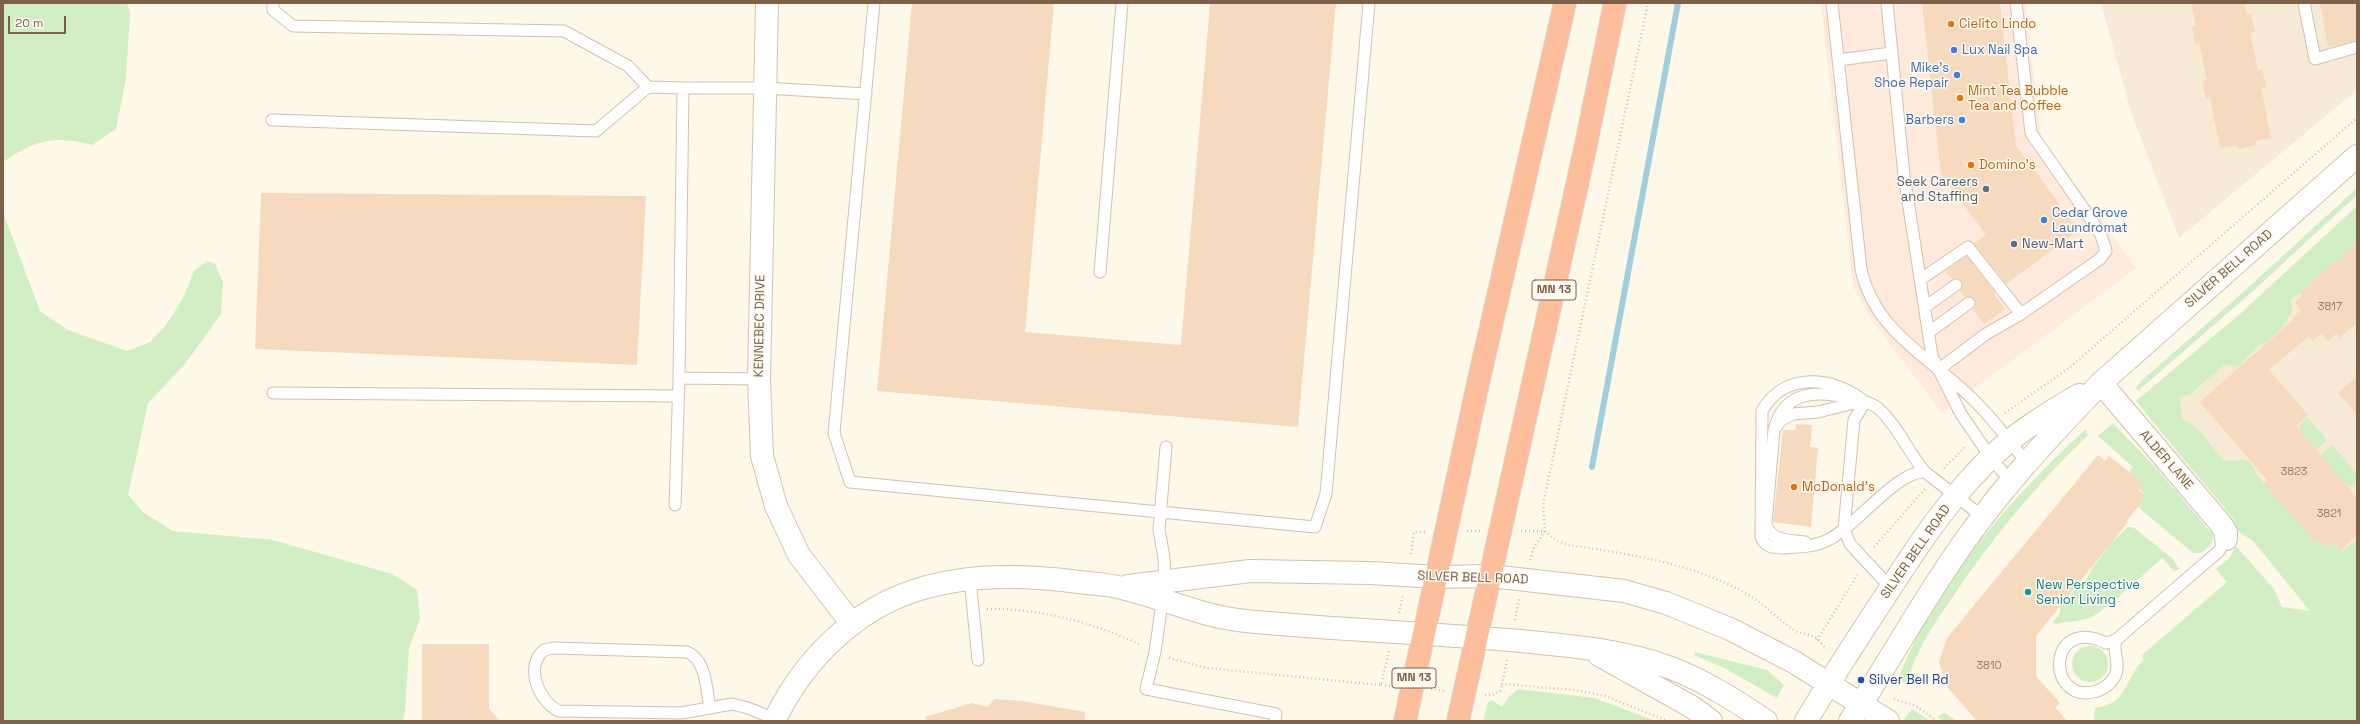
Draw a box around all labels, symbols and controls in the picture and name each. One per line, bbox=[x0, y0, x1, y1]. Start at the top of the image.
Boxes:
scale bar bbox=[10, 8, 68, 34]
text: 20 m bbox=[15, 15, 43, 31]
place label: Cielito Lindo bbox=[1959, 16, 2036, 32]
marker: Cielito Lindo bbox=[1946, 19, 1956, 29]
place label: Lux Nail Spa bbox=[1962, 42, 2038, 58]
marker: Lux Nail Spa bbox=[1949, 45, 1959, 55]
place label: Mike's Shoe Repair bbox=[1874, 60, 1949, 91]
marker: Mike's Shoe Repair bbox=[1952, 70, 1962, 80]
place label: Mint Tea Bubble Tea and Coffee bbox=[1968, 83, 2069, 114]
marker: Mint Tea Bubble Tea and Coffee bbox=[1955, 93, 1965, 103]
place label: Barbers bbox=[1905, 112, 1954, 128]
marker: Barbers bbox=[1957, 115, 1967, 125]
place label: Domino's bbox=[1979, 157, 2036, 173]
marker: Domino's bbox=[1966, 160, 1976, 170]
place label: Seek Careers and Staffing bbox=[1897, 174, 1978, 205]
marker: Seek Careers and Staffing bbox=[1981, 184, 1991, 194]
place label: Cedar Grove Laundromat bbox=[2052, 205, 2128, 236]
marker: Cedar Grove Laundromat bbox=[2039, 215, 2049, 225]
street label: SILVER BELL ROAD bbox=[2182, 227, 2276, 311]
place label: New-Mart bbox=[2022, 236, 2084, 252]
marker: New-Mart bbox=[2009, 239, 2019, 249]
street label: KENNEBEC DRIVE bbox=[751, 274, 769, 378]
road number: MN 13 bbox=[1532, 280, 1576, 300]
house number: 3817 bbox=[2318, 300, 2342, 314]
street label: ALDER LANE bbox=[2136, 427, 2196, 493]
house number: 3823 bbox=[2281, 465, 2307, 479]
place label: McDonald's bbox=[1802, 479, 1875, 495]
marker: McDonald's bbox=[1789, 482, 1799, 492]
street label: SILVER BELL ROAD bbox=[1878, 502, 1954, 602]
house number: 3821 bbox=[2317, 507, 2341, 521]
street label: SILVER BELL ROAD bbox=[1417, 568, 1529, 588]
place label: New Perspective Senior Living bbox=[2036, 577, 2140, 608]
marker: New Perspective Senior Living bbox=[2023, 587, 2033, 597]
house number: 3810 bbox=[1976, 659, 2002, 673]
road number: MN 13 bbox=[1392, 668, 1436, 688]
place label: Silver Bell Rd bbox=[1869, 672, 1949, 688]
marker: Silver Bell Rd bbox=[1856, 675, 1866, 685]

